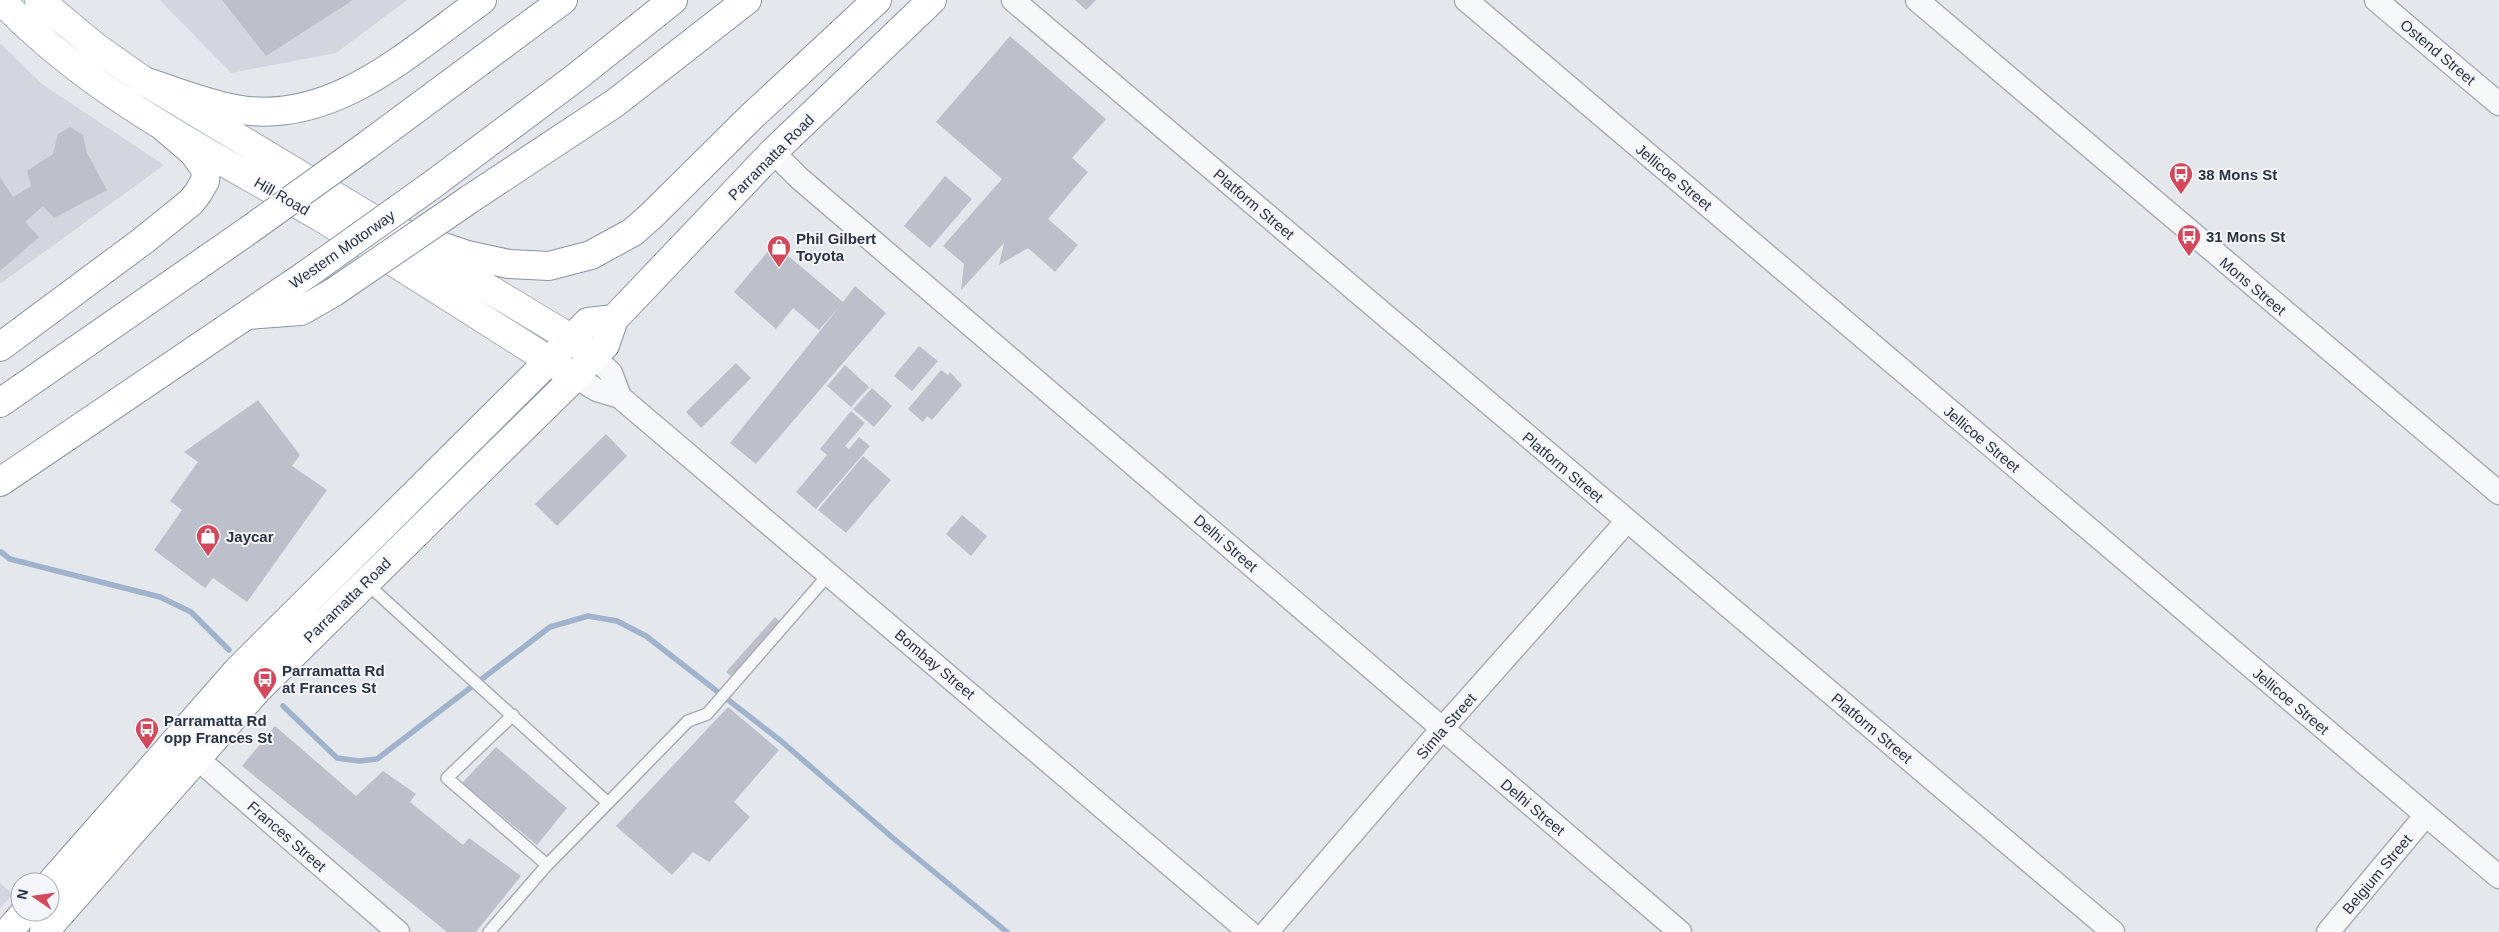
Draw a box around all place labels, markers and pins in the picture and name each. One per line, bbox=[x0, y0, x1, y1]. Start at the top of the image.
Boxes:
bus stop icon: 38 Mons St bbox=[2168, 161, 2194, 195]
place label: 38 Mons St bbox=[2198, 166, 2277, 183]
bus stop icon: 31 Mons St bbox=[2176, 223, 2202, 257]
place label: 31 Mons St bbox=[2206, 228, 2285, 245]
place label: Phil Gilbert Toyota bbox=[796, 230, 876, 264]
shop icon: Phil Gilbert Toyota bbox=[766, 234, 792, 268]
shop icon: Jaycar bbox=[195, 523, 221, 557]
place label: Jaycar bbox=[226, 528, 274, 545]
place label: Parramatta Rd at Frances St bbox=[282, 662, 385, 696]
bus stop icon: Parramatta Rd at Frances St bbox=[252, 666, 278, 700]
place label: Parramatta Rd opp Frances St bbox=[164, 712, 272, 746]
bus stop icon: Parramatta Rd opp Frances St bbox=[134, 716, 160, 750]

